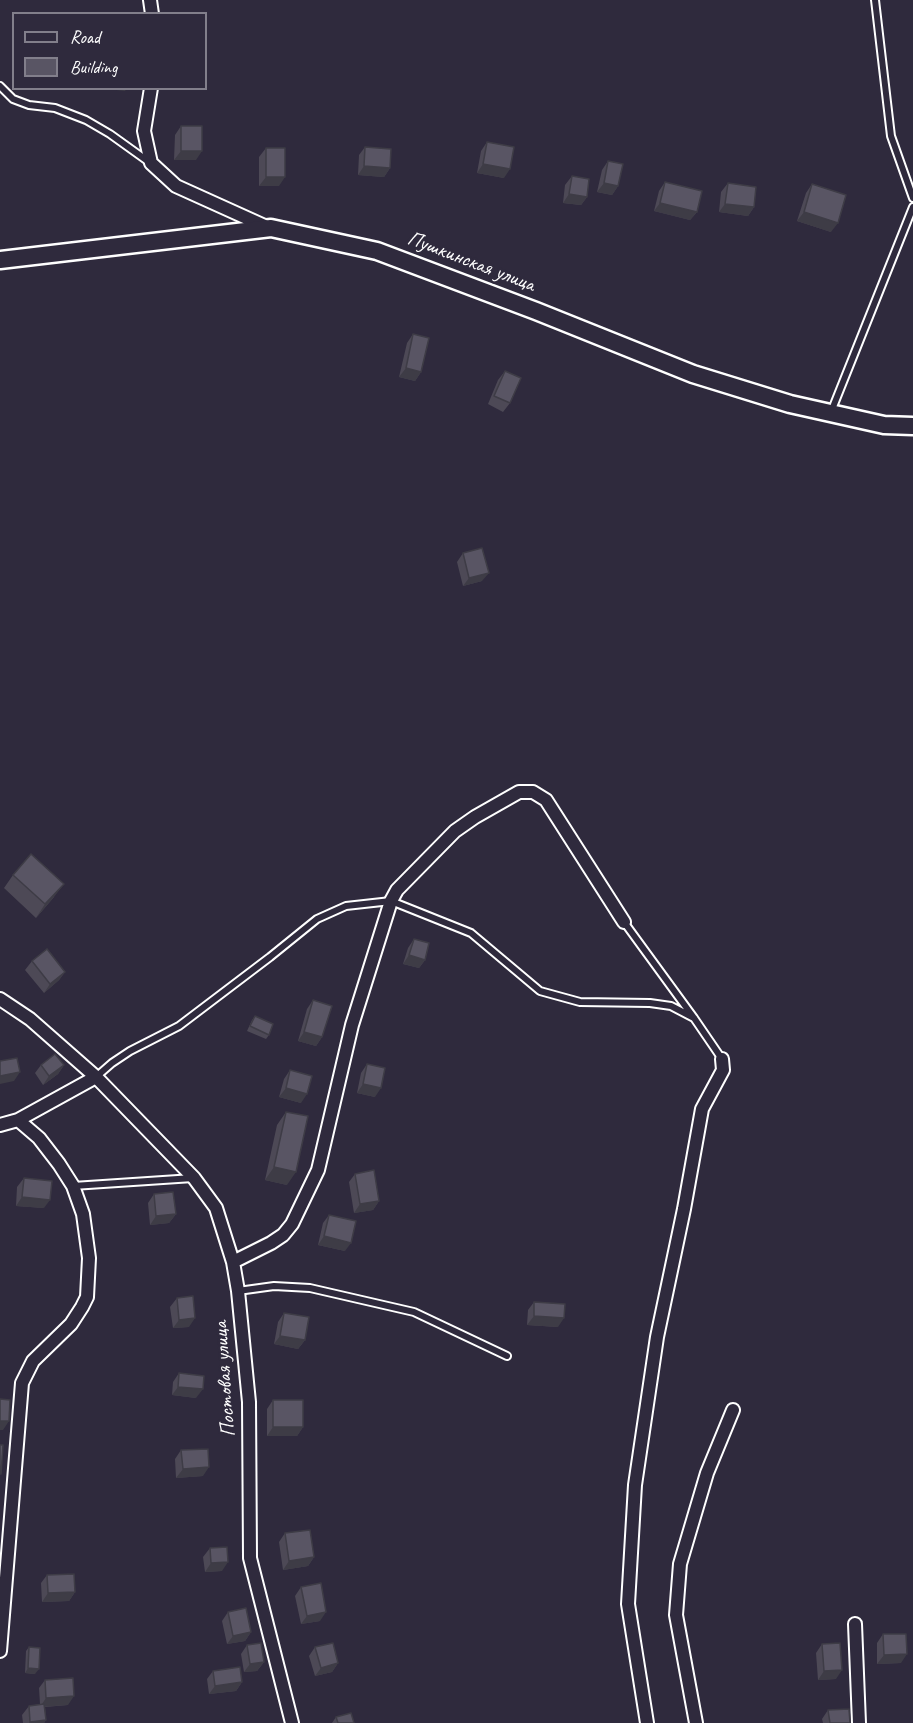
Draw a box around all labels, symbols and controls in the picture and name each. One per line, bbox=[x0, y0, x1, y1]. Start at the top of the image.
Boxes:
legend bbox=[12, 12, 207, 90]
text: Road bbox=[70, 26, 100, 48]
text: Building bbox=[70, 56, 117, 78]
street label: Пушкинская улица bbox=[404, 226, 538, 298]
street label: Постовая улица bbox=[208, 1320, 242, 1438]

